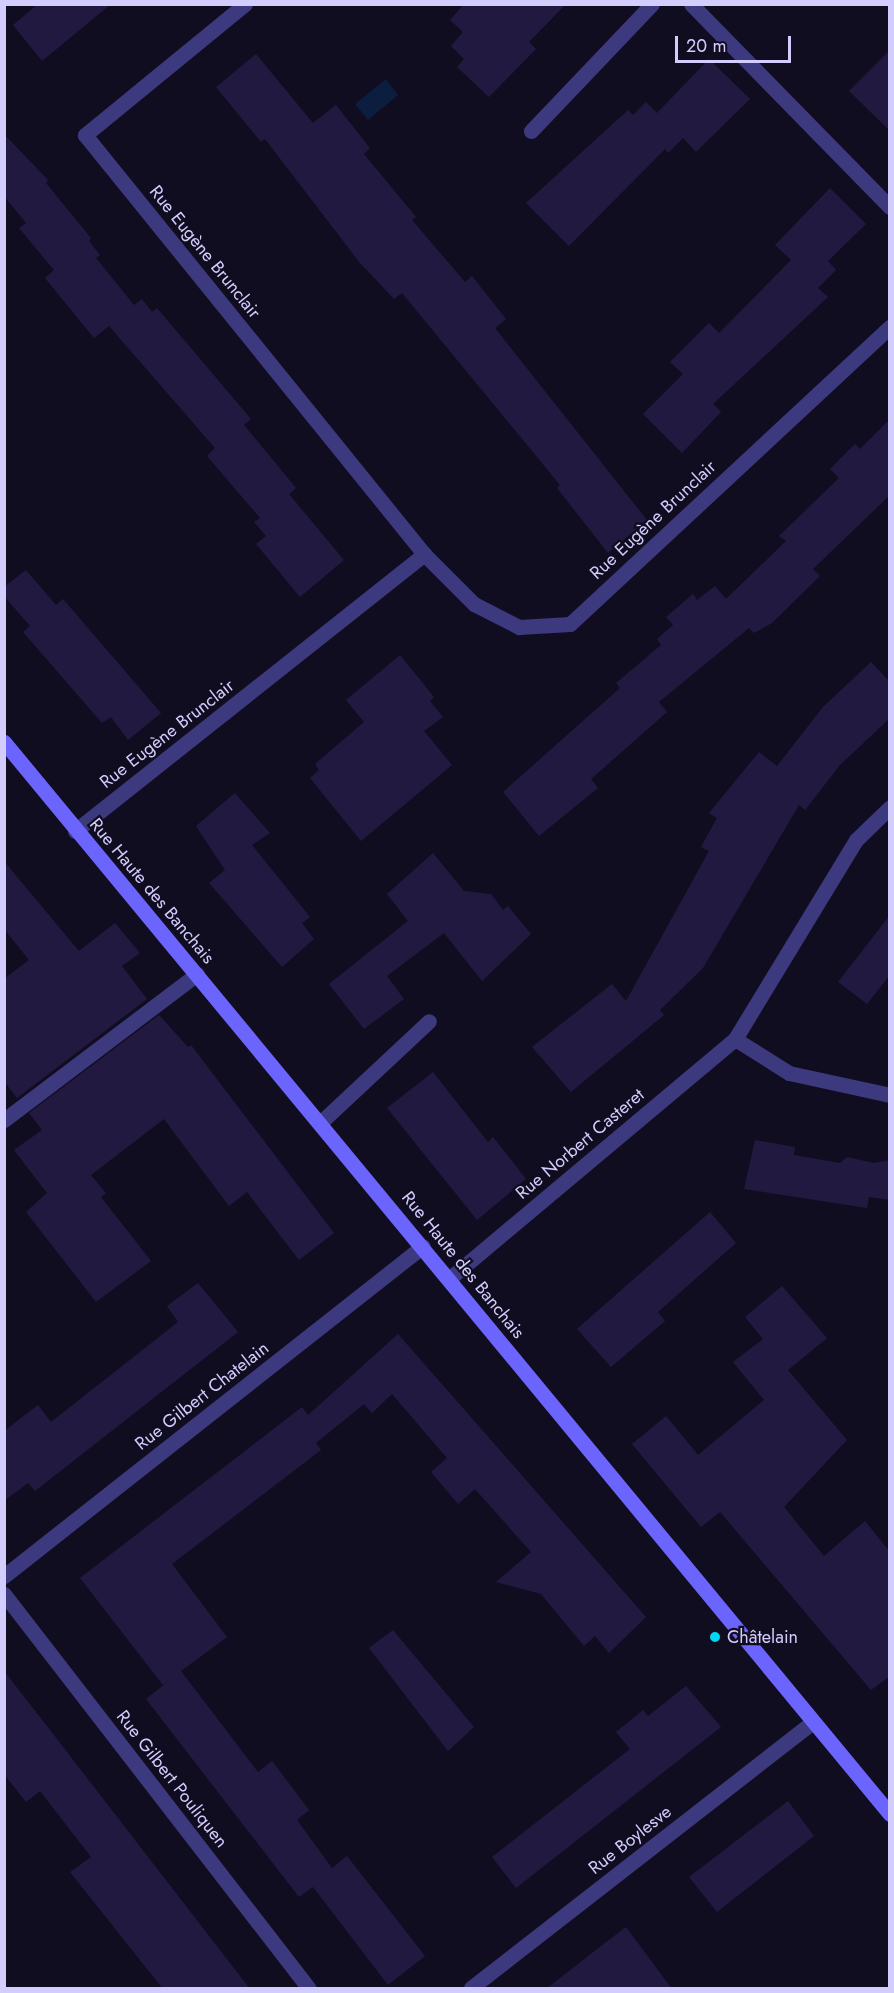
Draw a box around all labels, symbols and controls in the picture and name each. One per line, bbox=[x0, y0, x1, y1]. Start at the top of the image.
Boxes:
scale bar bbox=[678, 24, 794, 62]
text: 20 m bbox=[686, 33, 726, 59]
street label: Rue Eugène Brunclair bbox=[145, 181, 265, 323]
street label: Rue Eugène Brunclair bbox=[585, 456, 721, 584]
street label: Rue Eugène Brunclair bbox=[96, 675, 238, 793]
street label: Rue Haute des Banchais bbox=[85, 814, 219, 968]
street label: Rue Norbert Casteret bbox=[511, 1084, 649, 1204]
street label: Rue Haute des Banchais bbox=[397, 1187, 529, 1343]
street label: Rue Gilbert Chatelain bbox=[131, 1337, 273, 1455]
place label: Châtelain bbox=[727, 1626, 798, 1648]
marker: Châtelain bbox=[708, 1630, 722, 1644]
street label: Rue Gilbert Pouliquen bbox=[112, 1706, 232, 1852]
street label: Rue Boylesve bbox=[584, 1801, 676, 1879]

